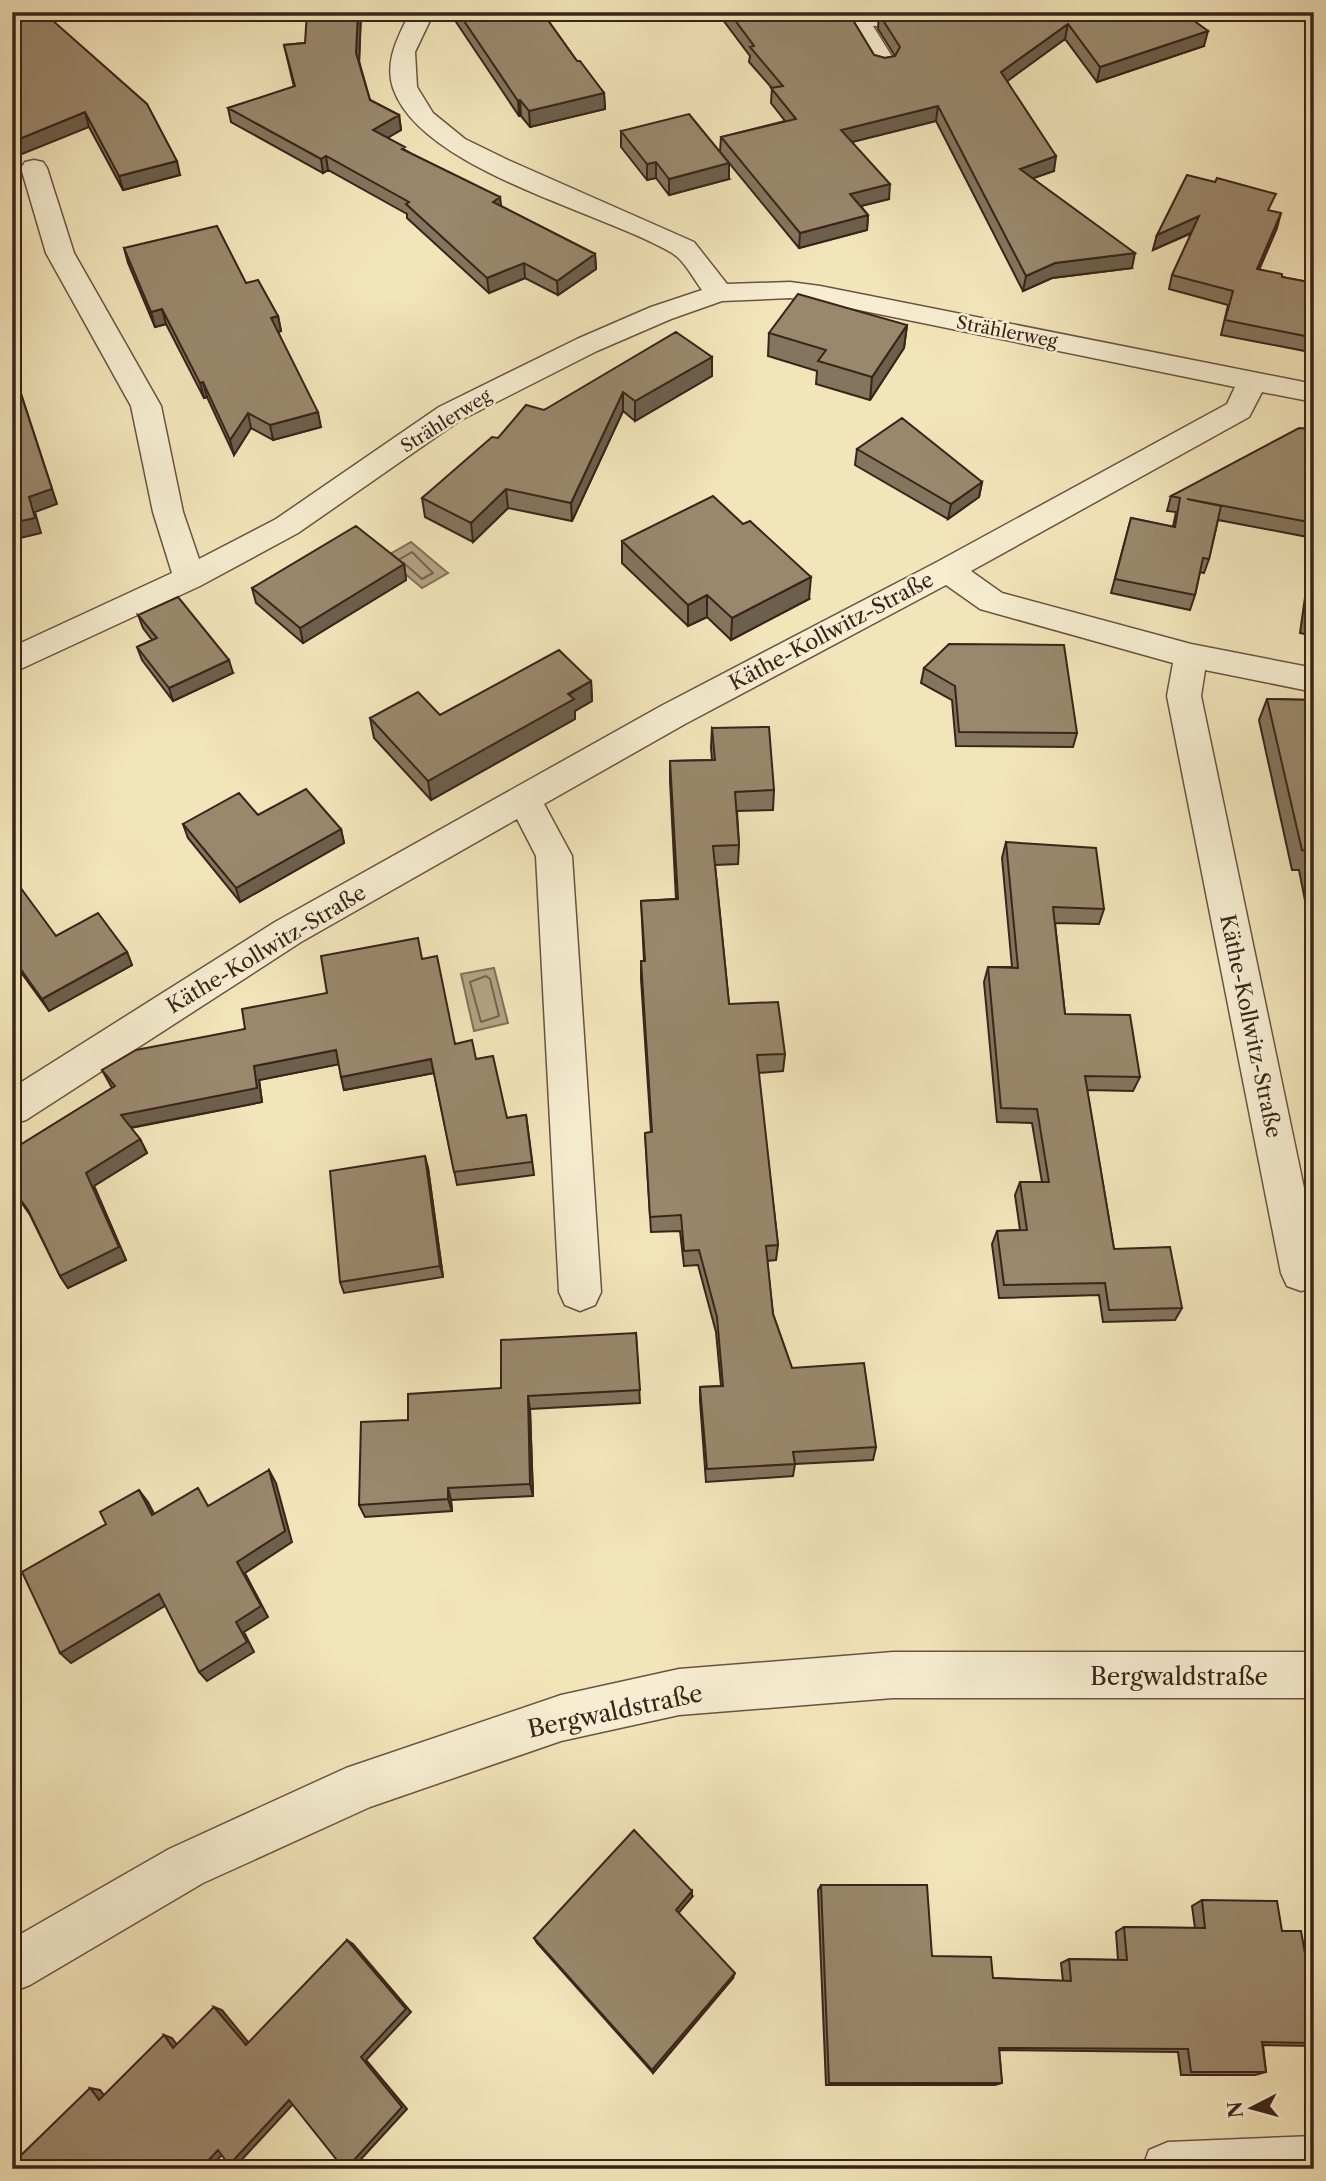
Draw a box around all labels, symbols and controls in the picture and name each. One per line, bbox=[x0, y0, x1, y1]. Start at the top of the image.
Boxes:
street label: Strählerweg bbox=[955, 311, 1060, 353]
street label: Strählerweg bbox=[397, 384, 496, 457]
street label: Käthe-Kollwitz-Straße bbox=[725, 567, 937, 695]
street label: Käthe-Kollwitz-Straße bbox=[162, 880, 370, 1018]
street label: Käthe-Kollwitz-Straße bbox=[1215, 912, 1287, 1140]
street label: Bergwaldstraße bbox=[1090, 1662, 1268, 1691]
street label: Bergwaldstraße bbox=[525, 1678, 705, 1744]
north arrow bbox=[1218, 2072, 1288, 2142]
text: N bbox=[1223, 2100, 1248, 2119]

